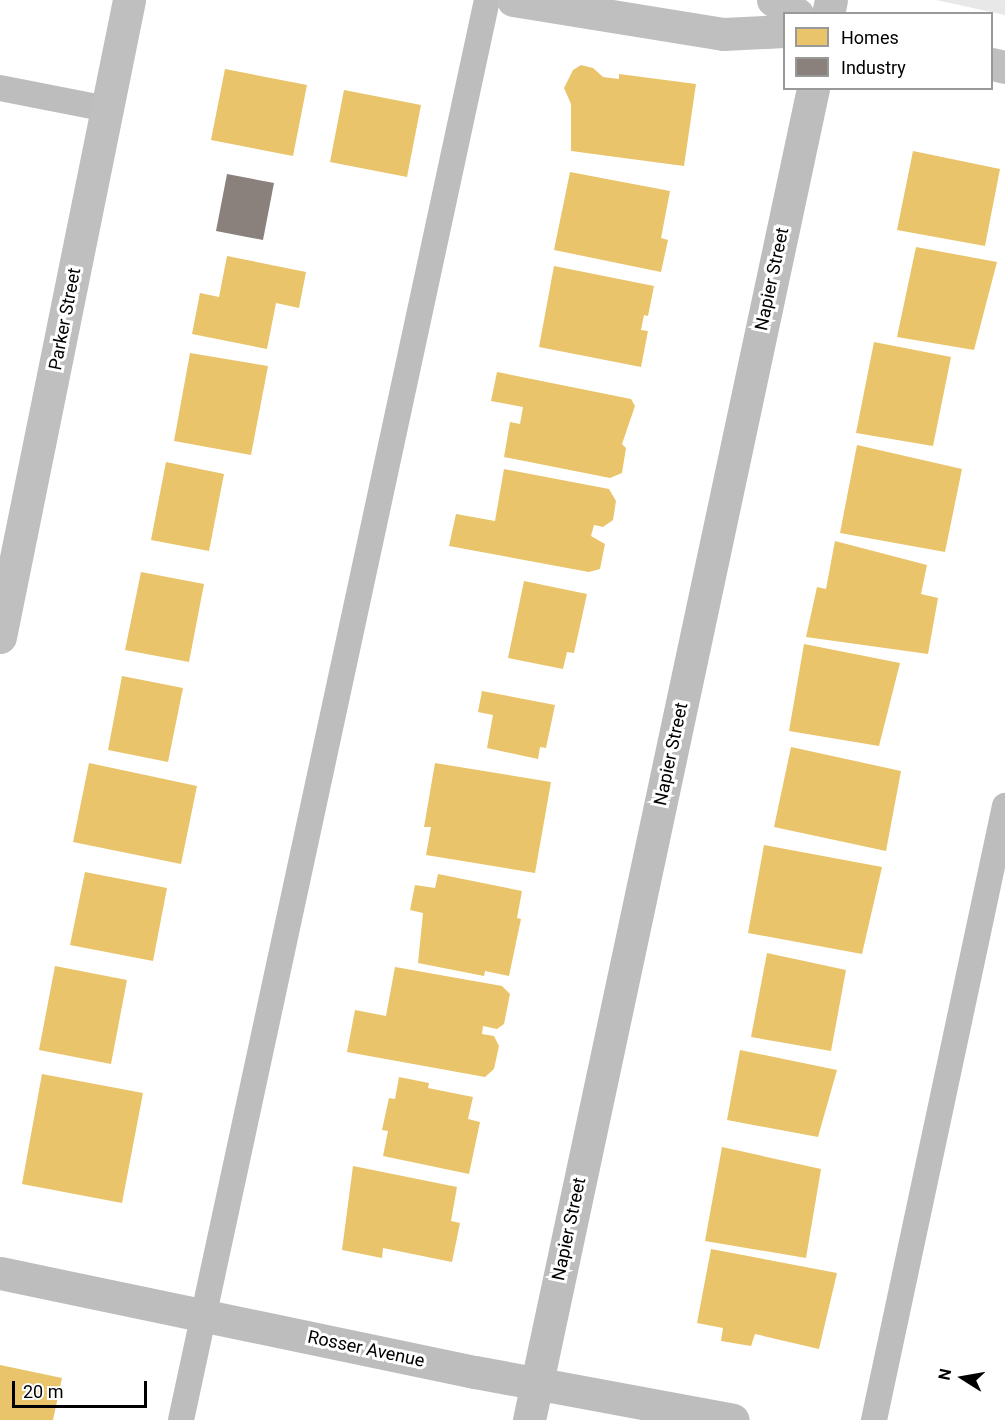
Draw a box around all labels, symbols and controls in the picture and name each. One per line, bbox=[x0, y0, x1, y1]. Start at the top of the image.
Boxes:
legend bbox=[783, 12, 993, 90]
text: Homes bbox=[841, 27, 899, 48]
text: Industry bbox=[841, 57, 906, 78]
street label: Napier Street bbox=[751, 226, 793, 332]
street label: Parker Street bbox=[45, 266, 85, 372]
street label: Napier Street bbox=[650, 701, 692, 807]
street label: Napier Street bbox=[548, 1176, 590, 1282]
street label: Rosser Avenue bbox=[306, 1326, 426, 1372]
north arrow bbox=[933, 1348, 993, 1408]
text: N bbox=[934, 1367, 955, 1382]
scale bar bbox=[15, 1369, 150, 1407]
text: 20 m bbox=[23, 1381, 63, 1402]

